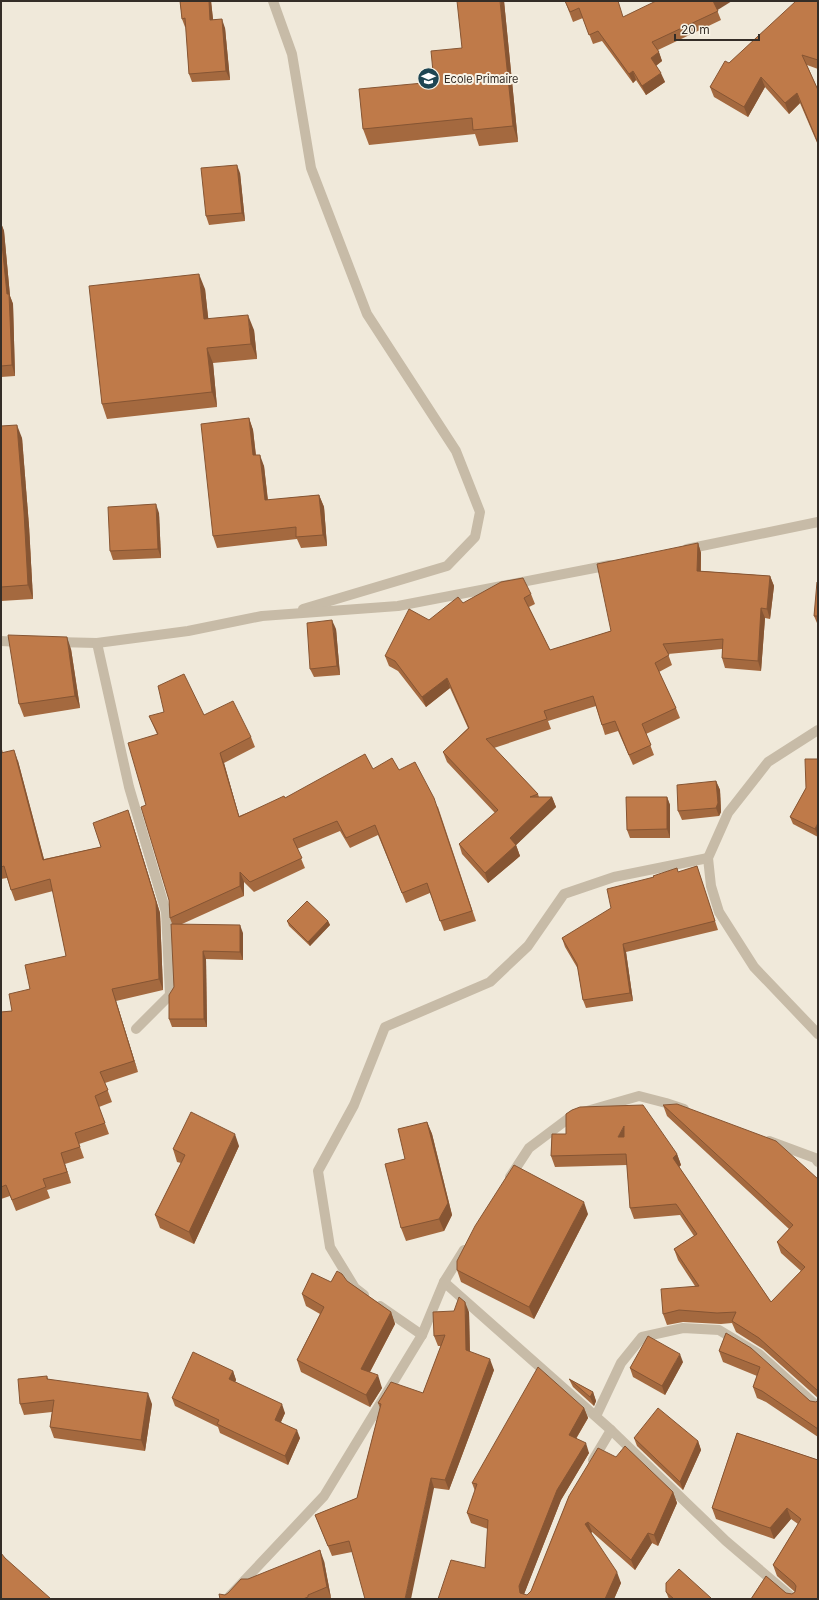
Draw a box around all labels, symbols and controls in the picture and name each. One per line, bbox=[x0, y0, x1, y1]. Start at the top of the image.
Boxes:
scale bar bbox=[675, 16, 759, 42]
text: 20 m bbox=[681, 22, 710, 37]
school or university icon: Ecole Primaire bbox=[416, 66, 442, 92]
place label: Ecole Primaire bbox=[444, 72, 519, 86]

